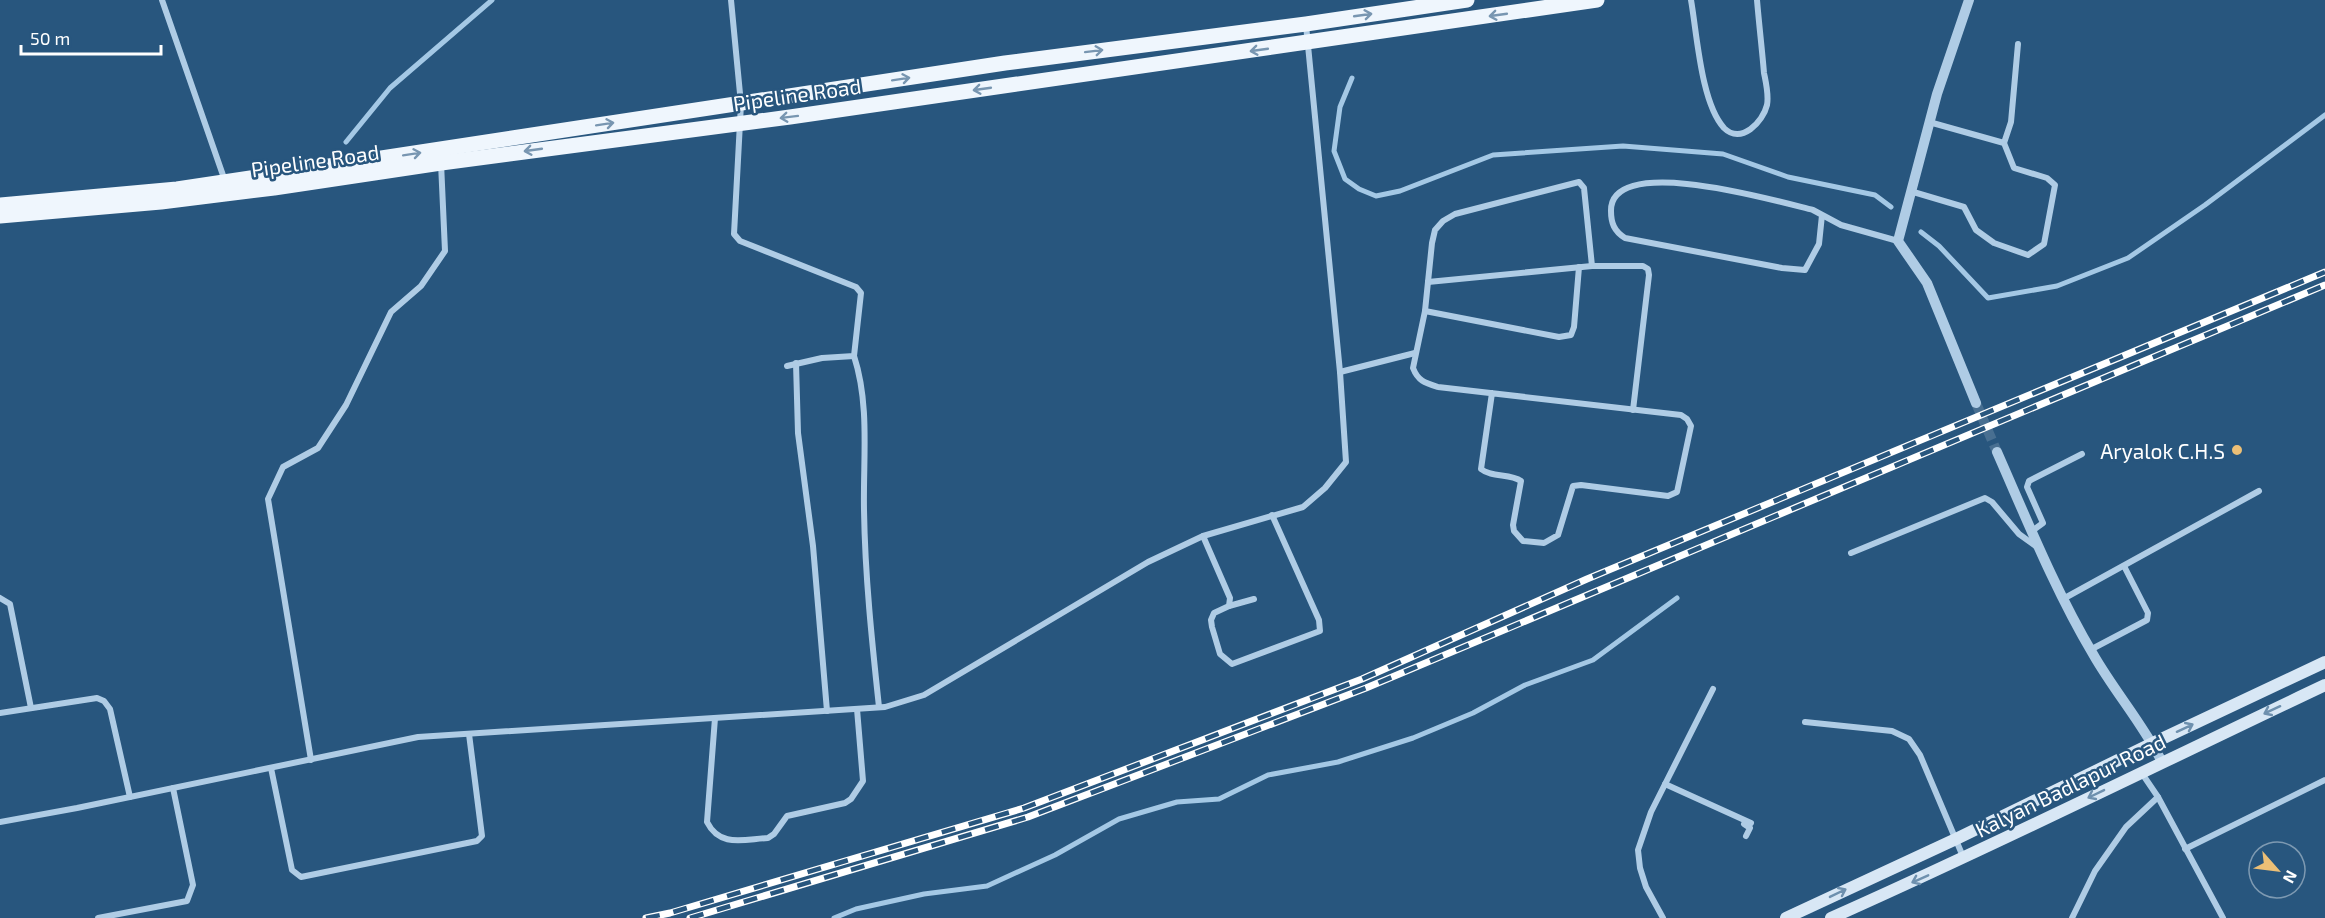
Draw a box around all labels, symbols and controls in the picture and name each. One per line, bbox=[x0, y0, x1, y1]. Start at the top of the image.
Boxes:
one-way arrow bbox=[1488, 9, 1508, 20]
one-way arrow bbox=[1352, 10, 1372, 21]
scale bar bbox=[21, 18, 160, 56]
text: 50 m bbox=[30, 27, 70, 49]
one-way arrow bbox=[1249, 44, 1269, 55]
one-way arrow bbox=[1084, 45, 1104, 56]
street label: Pipeline Road bbox=[731, 73, 863, 115]
one-way arrow bbox=[891, 73, 911, 84]
one-way arrow bbox=[973, 84, 993, 95]
one-way arrow bbox=[780, 111, 800, 122]
one-way arrow bbox=[595, 119, 614, 130]
street label: Pipeline Road bbox=[249, 139, 381, 181]
one-way arrow bbox=[524, 145, 544, 156]
one-way arrow bbox=[402, 148, 422, 159]
place label: Aryalok C.H.S bbox=[2100, 438, 2225, 463]
marker: Aryalok C.H.S bbox=[2230, 443, 2244, 457]
one-way arrow bbox=[2264, 704, 2282, 716]
one-way arrow bbox=[2176, 721, 2194, 733]
street label: Kalyan Badlapur Road bbox=[1971, 728, 2169, 842]
one-way arrow bbox=[2088, 789, 2106, 801]
north arrow bbox=[2247, 840, 2307, 900]
text: N bbox=[2280, 868, 2302, 887]
one-way arrow bbox=[1912, 873, 1930, 885]
one-way arrow bbox=[1829, 886, 1847, 898]

